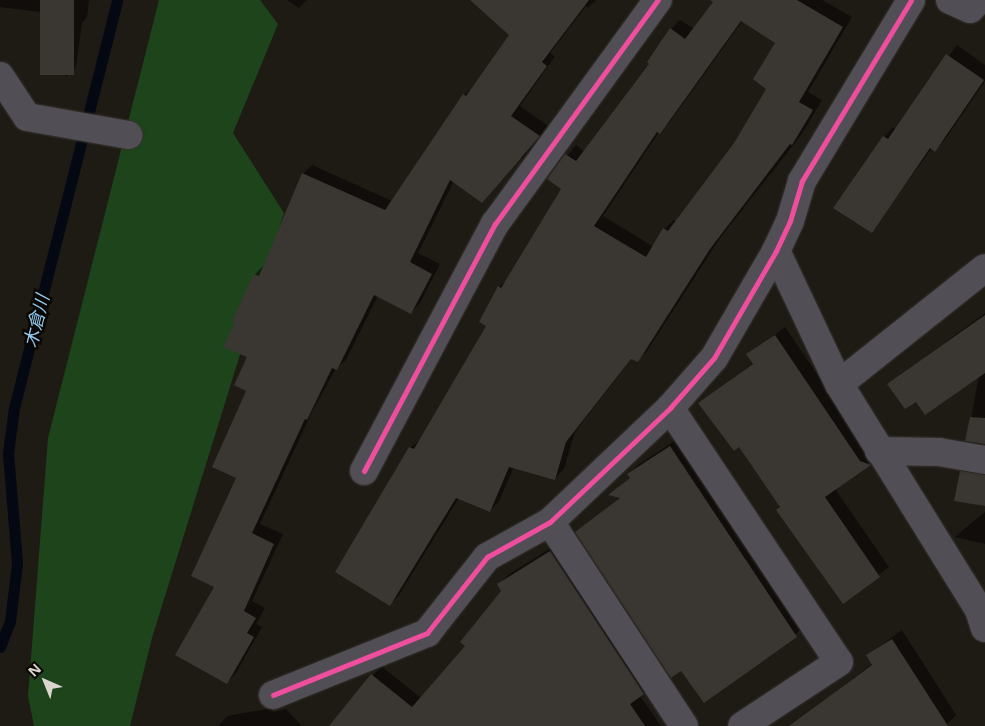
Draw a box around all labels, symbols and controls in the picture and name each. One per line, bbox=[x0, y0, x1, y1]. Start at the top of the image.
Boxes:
water label: 木倉川 bbox=[19, 292, 53, 350]
north arrow bbox=[20, 656, 70, 706]
text: N bbox=[24, 659, 45, 681]

